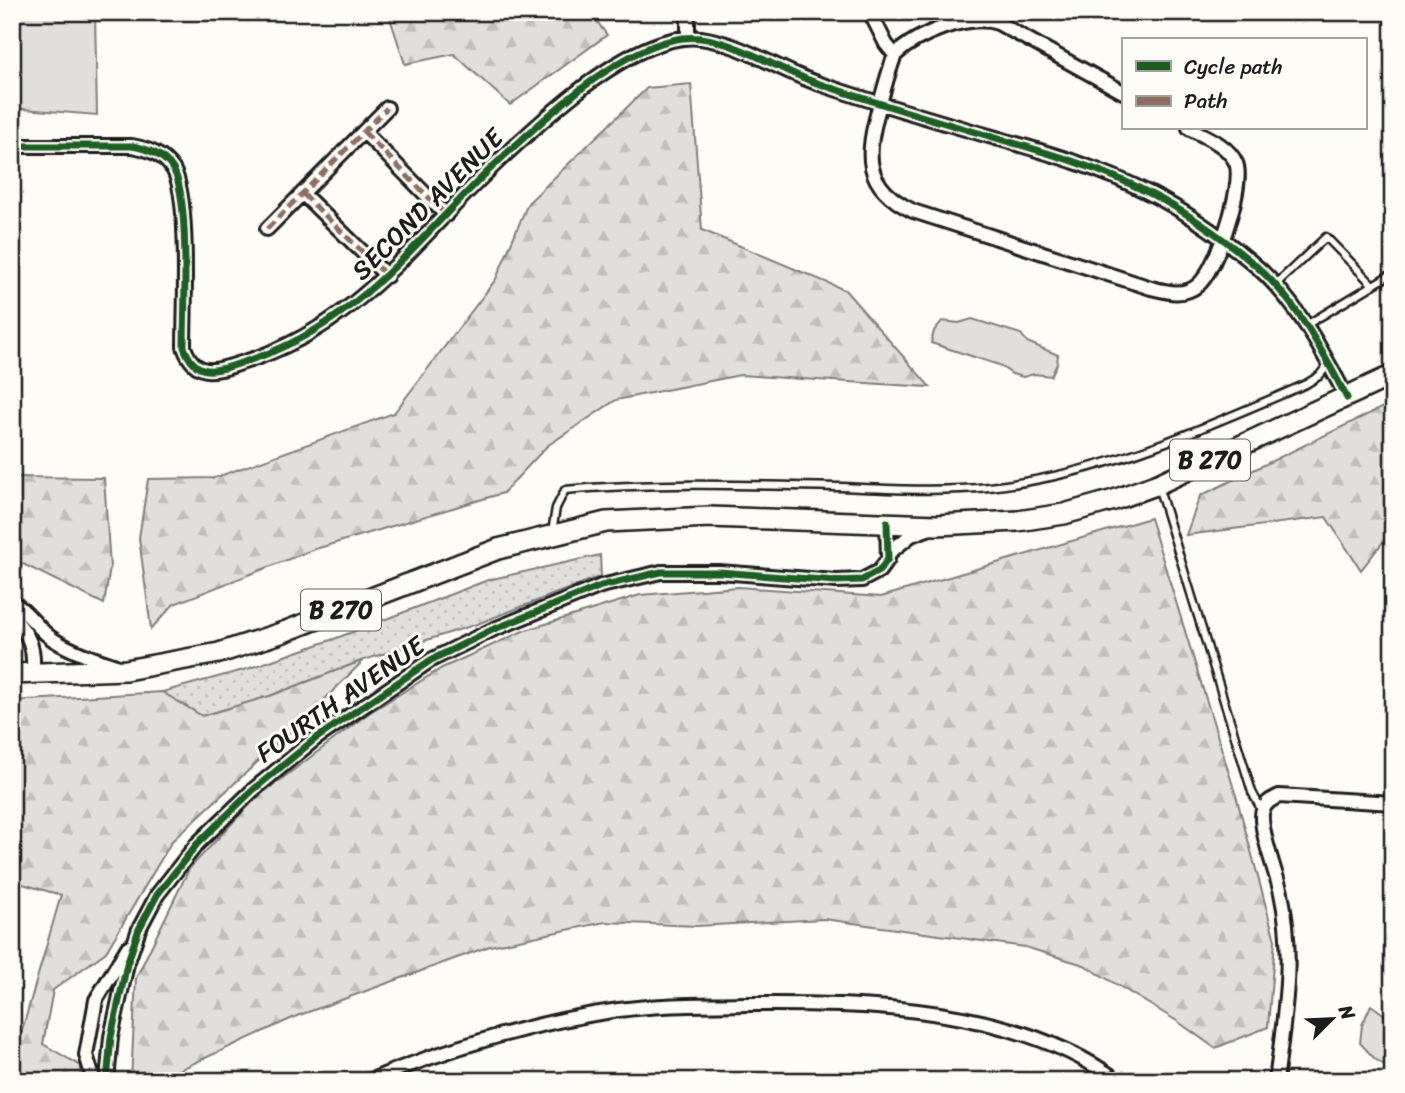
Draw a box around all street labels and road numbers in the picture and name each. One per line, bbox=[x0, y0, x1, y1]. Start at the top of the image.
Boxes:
street label: SECOND AVENUE bbox=[340, 116, 515, 291]
road number: B 270 bbox=[1170, 439, 1250, 480]
road number: B 270 bbox=[301, 590, 381, 630]
street label: FOURTH AVENUE bbox=[246, 622, 436, 775]

